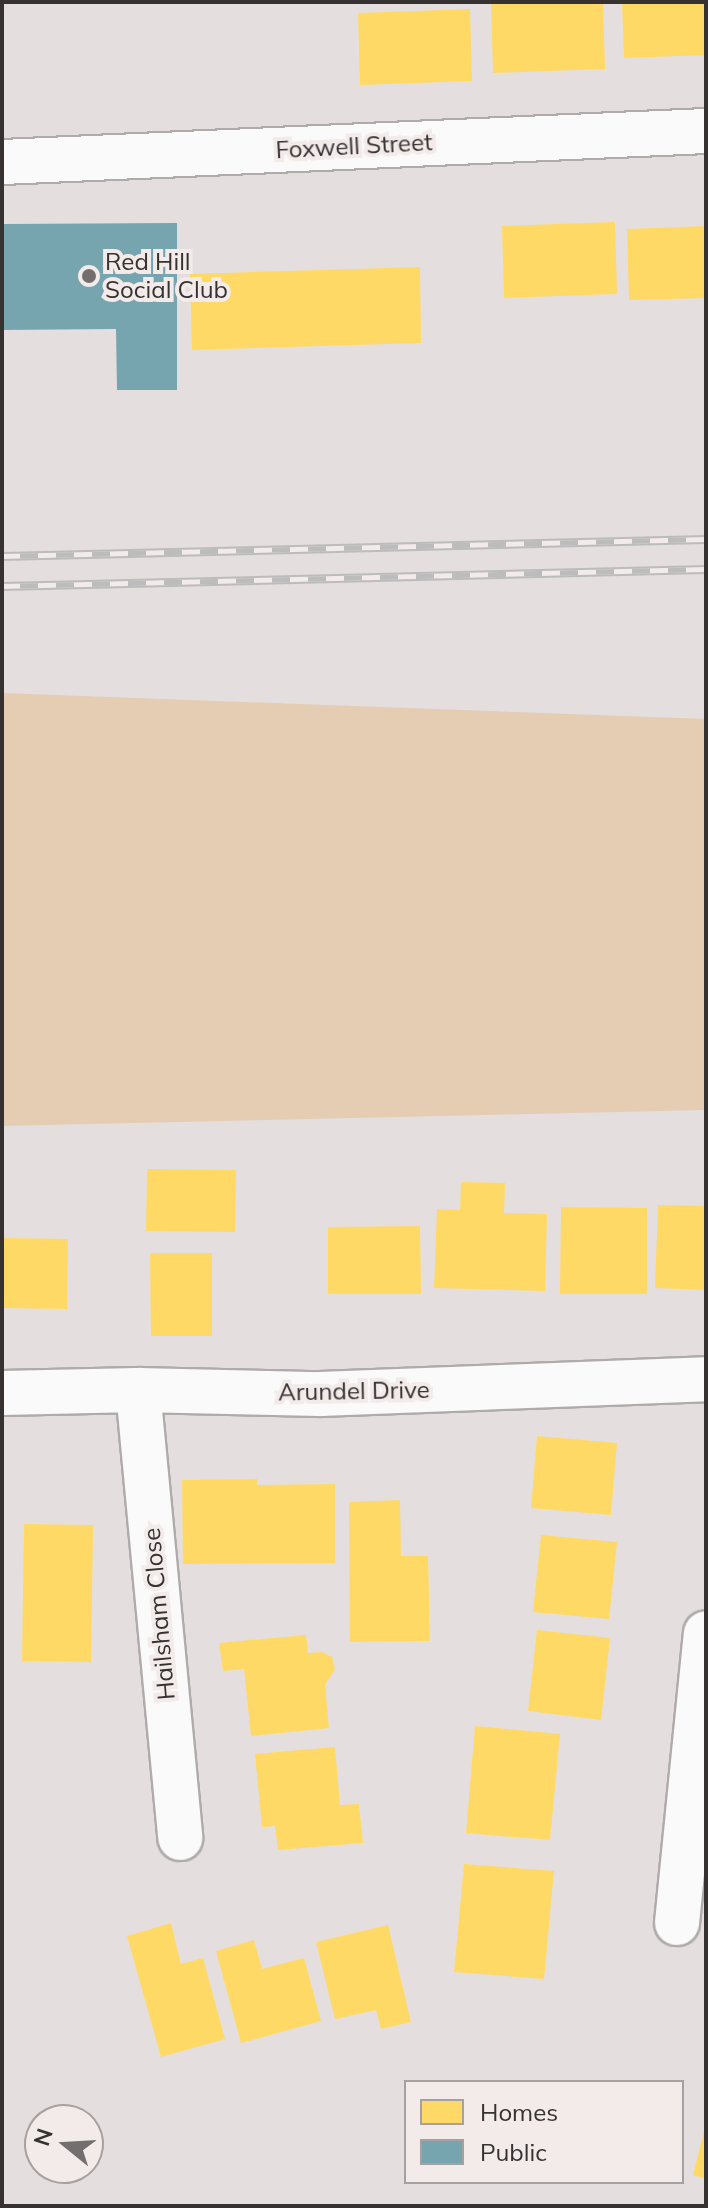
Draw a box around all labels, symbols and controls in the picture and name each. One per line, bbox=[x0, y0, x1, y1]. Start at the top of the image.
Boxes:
street label: Foxwell Street bbox=[275, 128, 433, 164]
place label: Red Hill Social Club bbox=[105, 248, 228, 304]
marker: Red Hill Social Club bbox=[80, 267, 98, 285]
street label: Arundel Drive bbox=[278, 1375, 430, 1407]
street label: Hailsham Close bbox=[137, 1527, 181, 1701]
legend bbox=[404, 2080, 684, 2184]
text: Homes bbox=[480, 2097, 558, 2127]
north arrow bbox=[24, 2104, 104, 2184]
text: N bbox=[27, 2125, 59, 2149]
text: Public bbox=[480, 2137, 547, 2167]

